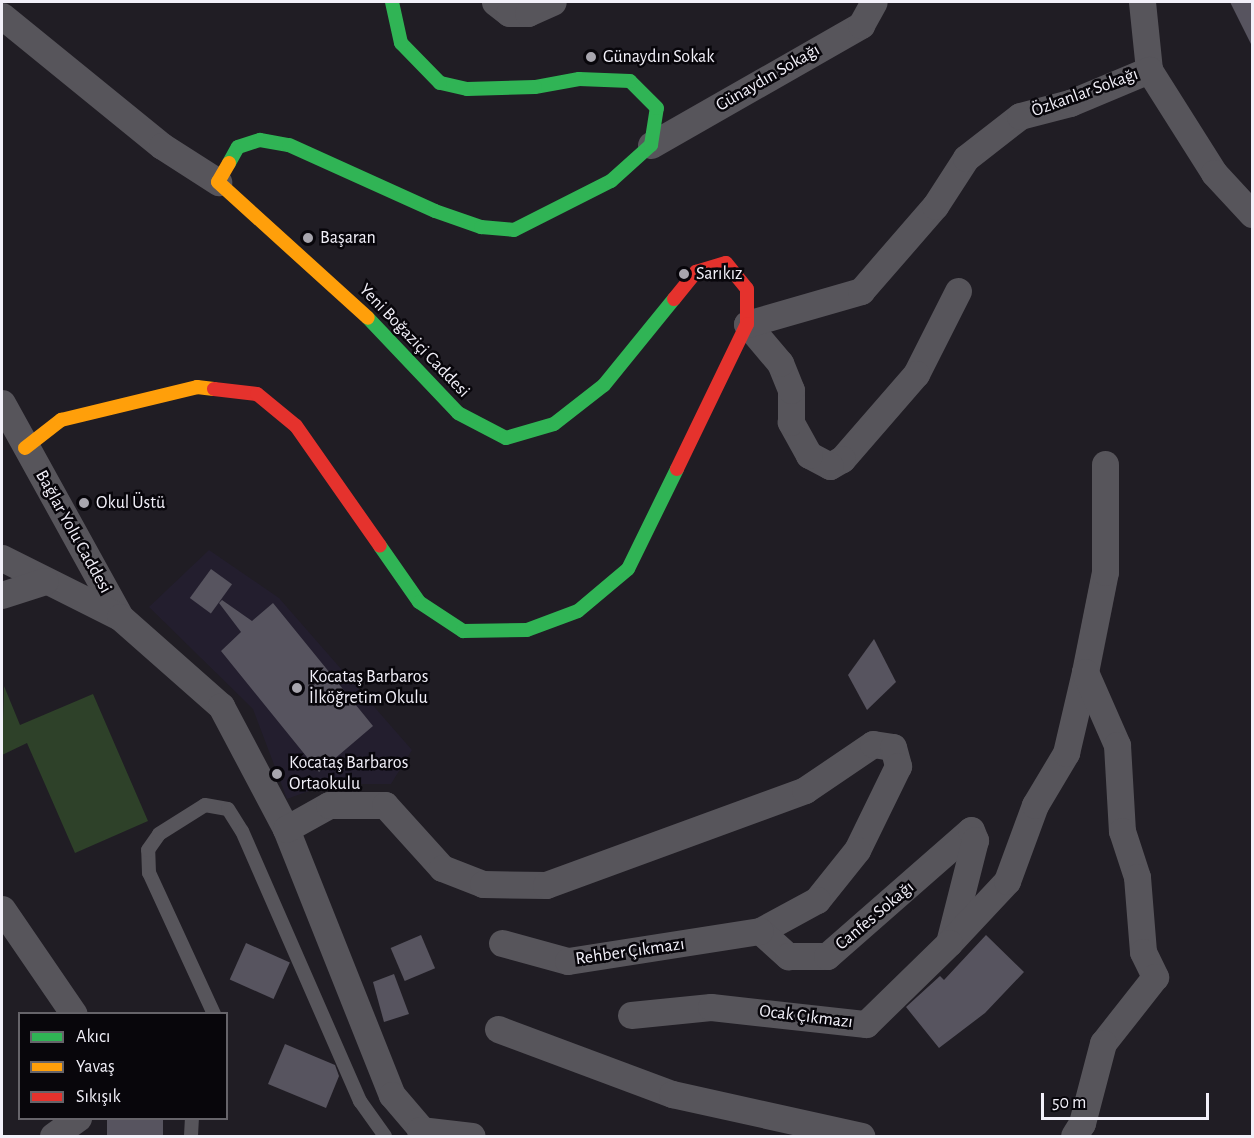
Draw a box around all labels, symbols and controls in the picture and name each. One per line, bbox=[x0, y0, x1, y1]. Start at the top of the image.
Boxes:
street label: Günaydın Sokağı bbox=[712, 40, 824, 116]
place label: Günaydın Sokak bbox=[603, 46, 715, 68]
marker: Günaydın Sokak bbox=[584, 50, 598, 64]
street label: Özkanlar Sokağı bbox=[1029, 64, 1141, 122]
place label: Başaran bbox=[320, 227, 376, 249]
marker: Başaran bbox=[301, 231, 315, 245]
place label: Sarıkız bbox=[696, 263, 742, 285]
marker: Sarıkız bbox=[677, 267, 691, 281]
street label: Yeni Boğaziçi Caddesi bbox=[354, 280, 474, 402]
street label: Bağlar Yolu Caddesi bbox=[30, 467, 116, 597]
place label: Okul Üstü bbox=[96, 492, 165, 514]
marker: Okul Üstü bbox=[77, 496, 91, 510]
place label: Kocataş Barbaros İlköğretim Okulu bbox=[309, 667, 428, 710]
marker: Kocataş Barbaros İlköğretim Okulu bbox=[290, 681, 304, 695]
place label: Kocataş Barbaros Ortaokulu bbox=[289, 753, 408, 795]
marker: Kocataş Barbaros Ortaokulu bbox=[270, 767, 284, 781]
street label: Canfes Sokağı bbox=[831, 877, 919, 955]
street label: Rehber Çıkmazı bbox=[574, 934, 686, 970]
street label: Ocak Çıkmazı bbox=[758, 1001, 854, 1033]
legend bbox=[18, 1012, 228, 1120]
text: Akıcı bbox=[76, 1028, 110, 1046]
text: Yavaş bbox=[76, 1058, 115, 1076]
scale bar bbox=[1044, 1081, 1212, 1119]
text: Sıkışık bbox=[76, 1088, 121, 1106]
text: 50 m bbox=[1052, 1094, 1086, 1112]

